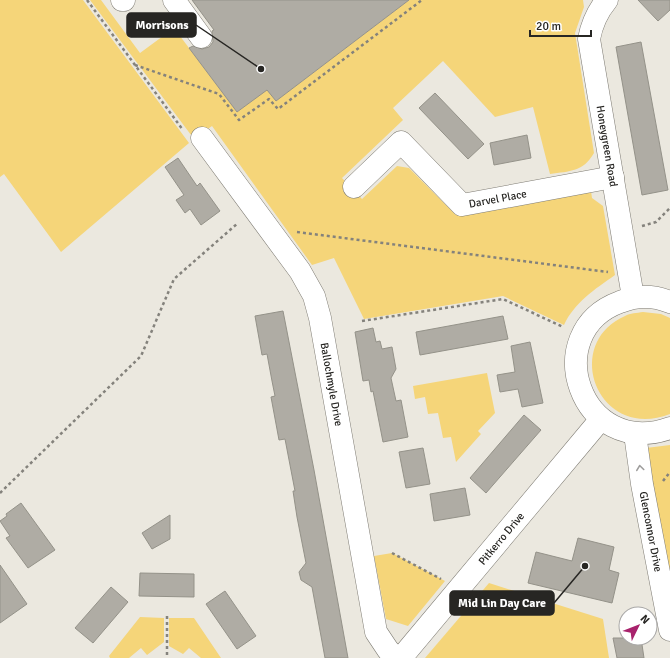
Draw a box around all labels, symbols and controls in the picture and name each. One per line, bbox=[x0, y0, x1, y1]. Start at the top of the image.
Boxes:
scale bar bbox=[530, 12, 591, 38]
callout: Morrisons bbox=[127, 13, 196, 37]
text: Morrisons bbox=[135, 18, 189, 33]
text: 20 m bbox=[536, 19, 561, 34]
street label: Honeygreen Road bbox=[593, 104, 620, 188]
street label: Darvel Place bbox=[468, 187, 528, 211]
street label: Ballochmyle Drive bbox=[317, 341, 345, 427]
one-way arrow bbox=[636, 465, 645, 471]
street label: Glenconnor Drive bbox=[637, 490, 665, 573]
street label: Pitkerro Drive bbox=[476, 510, 527, 568]
callout: Mid Lin Day Care bbox=[450, 591, 554, 615]
text: Mid Lin Day Care bbox=[458, 596, 546, 611]
north arrow bbox=[618, 606, 658, 646]
text: N bbox=[638, 612, 652, 627]

